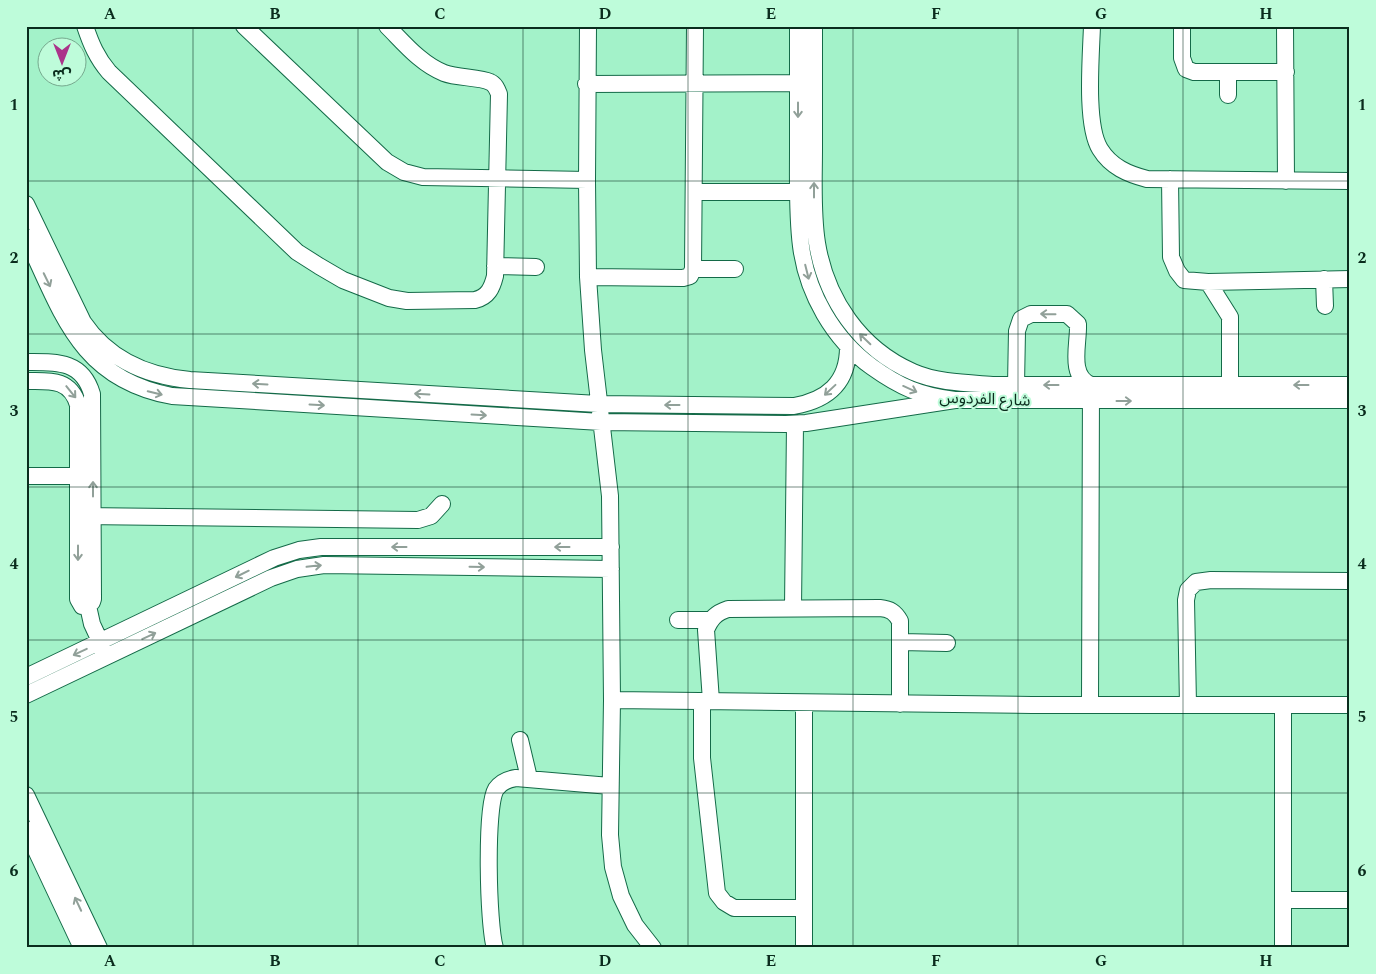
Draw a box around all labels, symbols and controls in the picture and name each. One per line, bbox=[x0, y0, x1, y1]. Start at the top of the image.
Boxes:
text: A bbox=[104, 2, 117, 26]
text: B bbox=[269, 2, 281, 26]
text: C bbox=[434, 2, 446, 26]
text: D bbox=[599, 2, 612, 26]
text: E bbox=[766, 2, 776, 26]
text: F bbox=[931, 2, 941, 26]
text: G bbox=[1095, 2, 1107, 26]
text: H bbox=[1259, 2, 1273, 26]
north arrow bbox=[38, 38, 88, 88]
text: ش bbox=[52, 64, 72, 85]
text: 1 bbox=[10, 93, 18, 117]
text: 1 bbox=[1358, 93, 1366, 117]
one-way arrow bbox=[793, 102, 803, 118]
one-way arrow bbox=[809, 183, 819, 199]
text: 2 bbox=[10, 246, 19, 270]
text: 2 bbox=[1358, 246, 1367, 270]
one-way arrow bbox=[802, 263, 812, 279]
one-way arrow bbox=[43, 273, 53, 288]
one-way arrow bbox=[1040, 309, 1056, 319]
one-way arrow bbox=[859, 333, 871, 345]
one-way arrow bbox=[252, 380, 268, 389]
one-way arrow bbox=[1043, 380, 1060, 390]
one-way arrow bbox=[1293, 380, 1310, 390]
one-way arrow bbox=[824, 384, 837, 396]
one-way arrow bbox=[902, 385, 917, 395]
street label: شارع الفردوس bbox=[939, 385, 1031, 413]
one-way arrow bbox=[65, 386, 76, 399]
one-way arrow bbox=[147, 388, 163, 398]
one-way arrow bbox=[415, 389, 431, 398]
one-way arrow bbox=[1115, 396, 1131, 406]
text: 3 bbox=[10, 399, 19, 423]
text: 3 bbox=[1358, 399, 1367, 423]
one-way arrow bbox=[664, 400, 680, 410]
one-way arrow bbox=[309, 401, 325, 410]
one-way arrow bbox=[471, 410, 487, 419]
one-way arrow bbox=[88, 482, 98, 498]
one-way arrow bbox=[392, 542, 408, 552]
one-way arrow bbox=[554, 542, 570, 552]
one-way arrow bbox=[73, 544, 83, 560]
text: 4 bbox=[10, 552, 19, 576]
text: 4 bbox=[1358, 552, 1367, 576]
one-way arrow bbox=[306, 561, 322, 571]
one-way arrow bbox=[468, 562, 484, 572]
one-way arrow bbox=[235, 569, 250, 579]
one-way arrow bbox=[141, 631, 156, 640]
one-way arrow bbox=[73, 647, 88, 657]
text: 5 bbox=[10, 705, 18, 729]
text: 5 bbox=[1358, 705, 1366, 729]
text: 6 bbox=[10, 859, 19, 883]
text: 6 bbox=[1358, 859, 1367, 883]
one-way arrow bbox=[73, 897, 82, 912]
text: A bbox=[104, 949, 117, 973]
text: B bbox=[269, 949, 281, 973]
text: C bbox=[434, 949, 446, 973]
text: D bbox=[599, 949, 612, 973]
text: E bbox=[766, 949, 776, 973]
text: F bbox=[931, 949, 941, 973]
text: G bbox=[1095, 949, 1107, 973]
text: H bbox=[1259, 949, 1273, 973]

